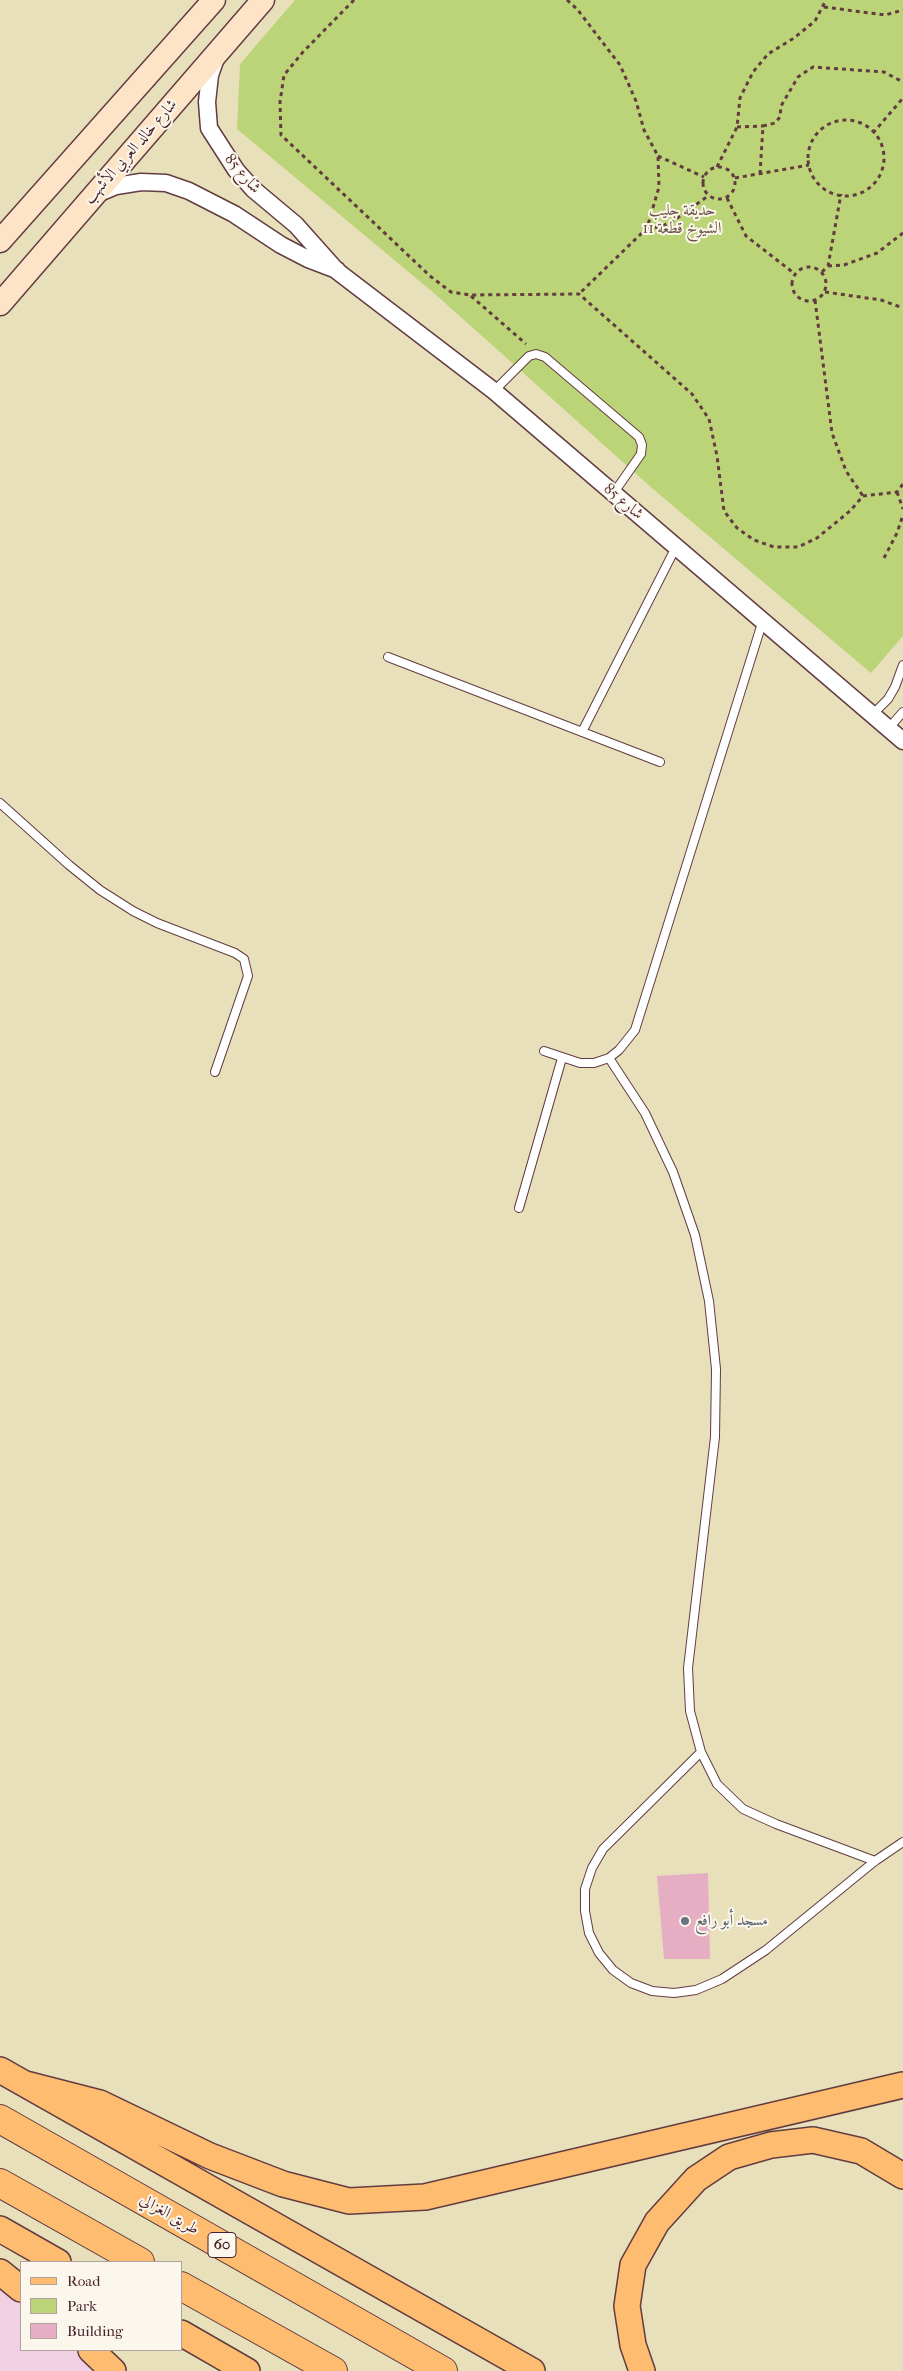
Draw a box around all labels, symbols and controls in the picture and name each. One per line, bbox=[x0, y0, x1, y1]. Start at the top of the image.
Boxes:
street label: شارع خالد العربي الأشهب bbox=[80, 96, 182, 208]
street label: شارع 85 bbox=[220, 150, 264, 198]
park label: حديقة جليب الشيوخ قطعة 11 bbox=[642, 201, 722, 239]
street label: شارع 85 bbox=[599, 480, 647, 524]
place label: مسجد أبو رافع bbox=[695, 1911, 768, 1931]
marker: مسجد أبو رافع bbox=[679, 1915, 691, 1927]
street label: طريق الغزالي bbox=[136, 2190, 202, 2240]
road number: 60 bbox=[208, 2232, 236, 2258]
legend bbox=[20, 2261, 182, 2351]
text: Road bbox=[67, 2272, 100, 2290]
text: Park bbox=[67, 2297, 97, 2315]
text: Building bbox=[67, 2322, 123, 2340]

